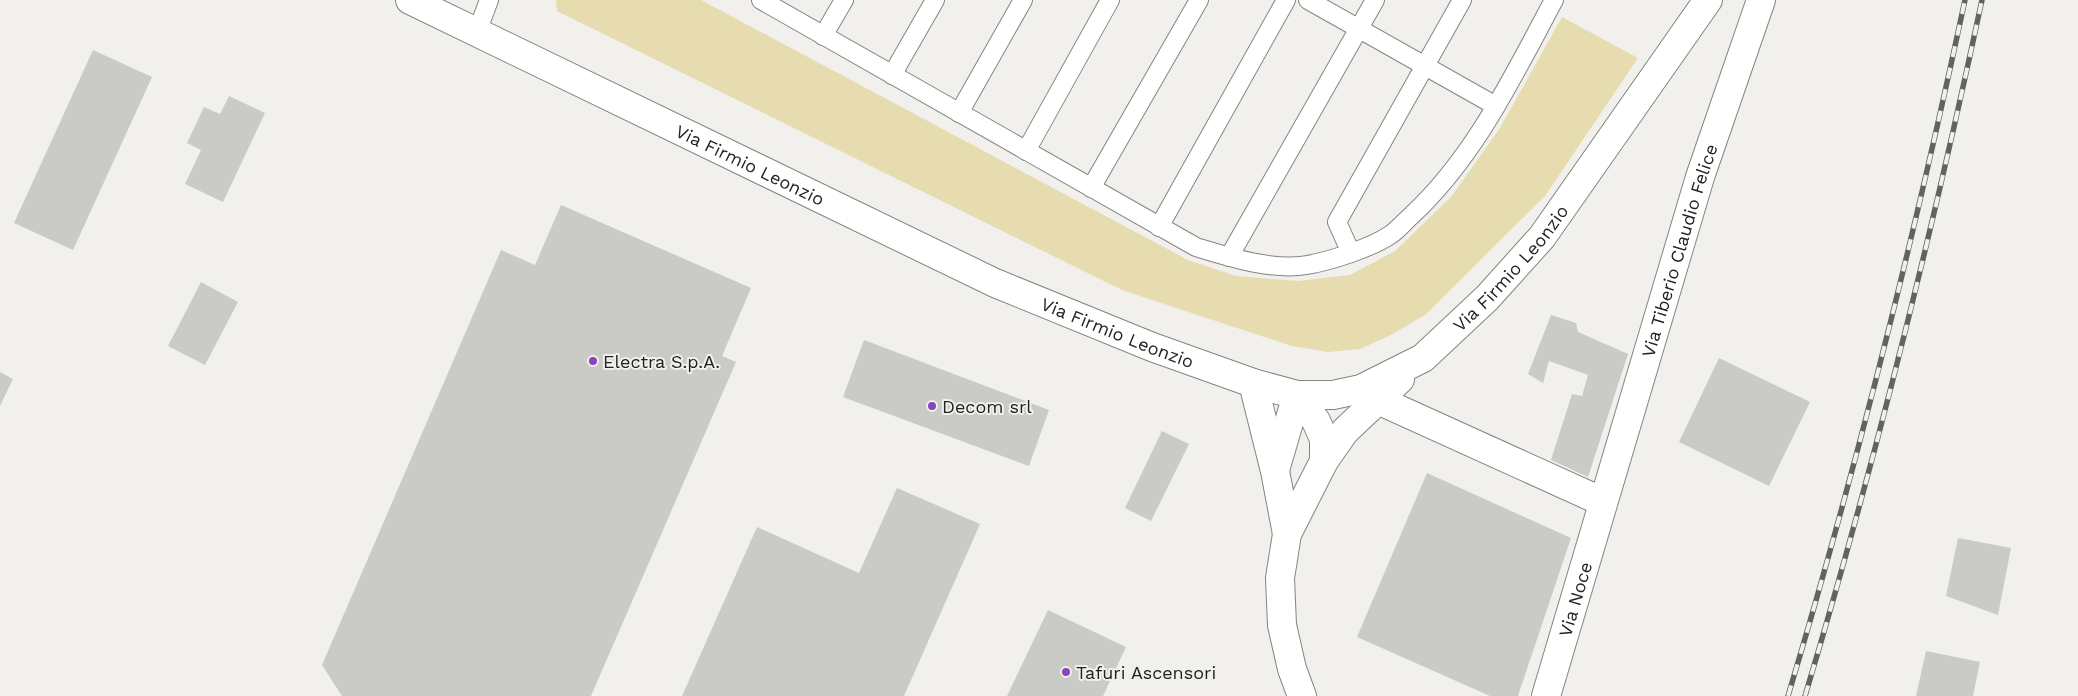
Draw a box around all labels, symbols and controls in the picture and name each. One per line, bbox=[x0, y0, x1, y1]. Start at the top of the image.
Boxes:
street label: Via Firmio Leonzio bbox=[673, 120, 828, 209]
street label: Via Tiberio Claudio Felice bbox=[1637, 141, 1721, 359]
street label: Via Firmio Leonzio bbox=[1448, 200, 1572, 335]
street label: Via Firmio Leonzio bbox=[1038, 292, 1197, 372]
place label: Electra S.p.A. bbox=[603, 351, 720, 372]
marker: Electra S.p.A. bbox=[587, 355, 599, 367]
place label: Decom srl bbox=[942, 396, 1032, 417]
marker: Decom srl bbox=[926, 400, 938, 412]
street label: Via Noce bbox=[1554, 559, 1596, 639]
place label: Tafuri Ascensori bbox=[1076, 662, 1216, 683]
marker: Tafuri Ascensori bbox=[1060, 666, 1072, 678]

